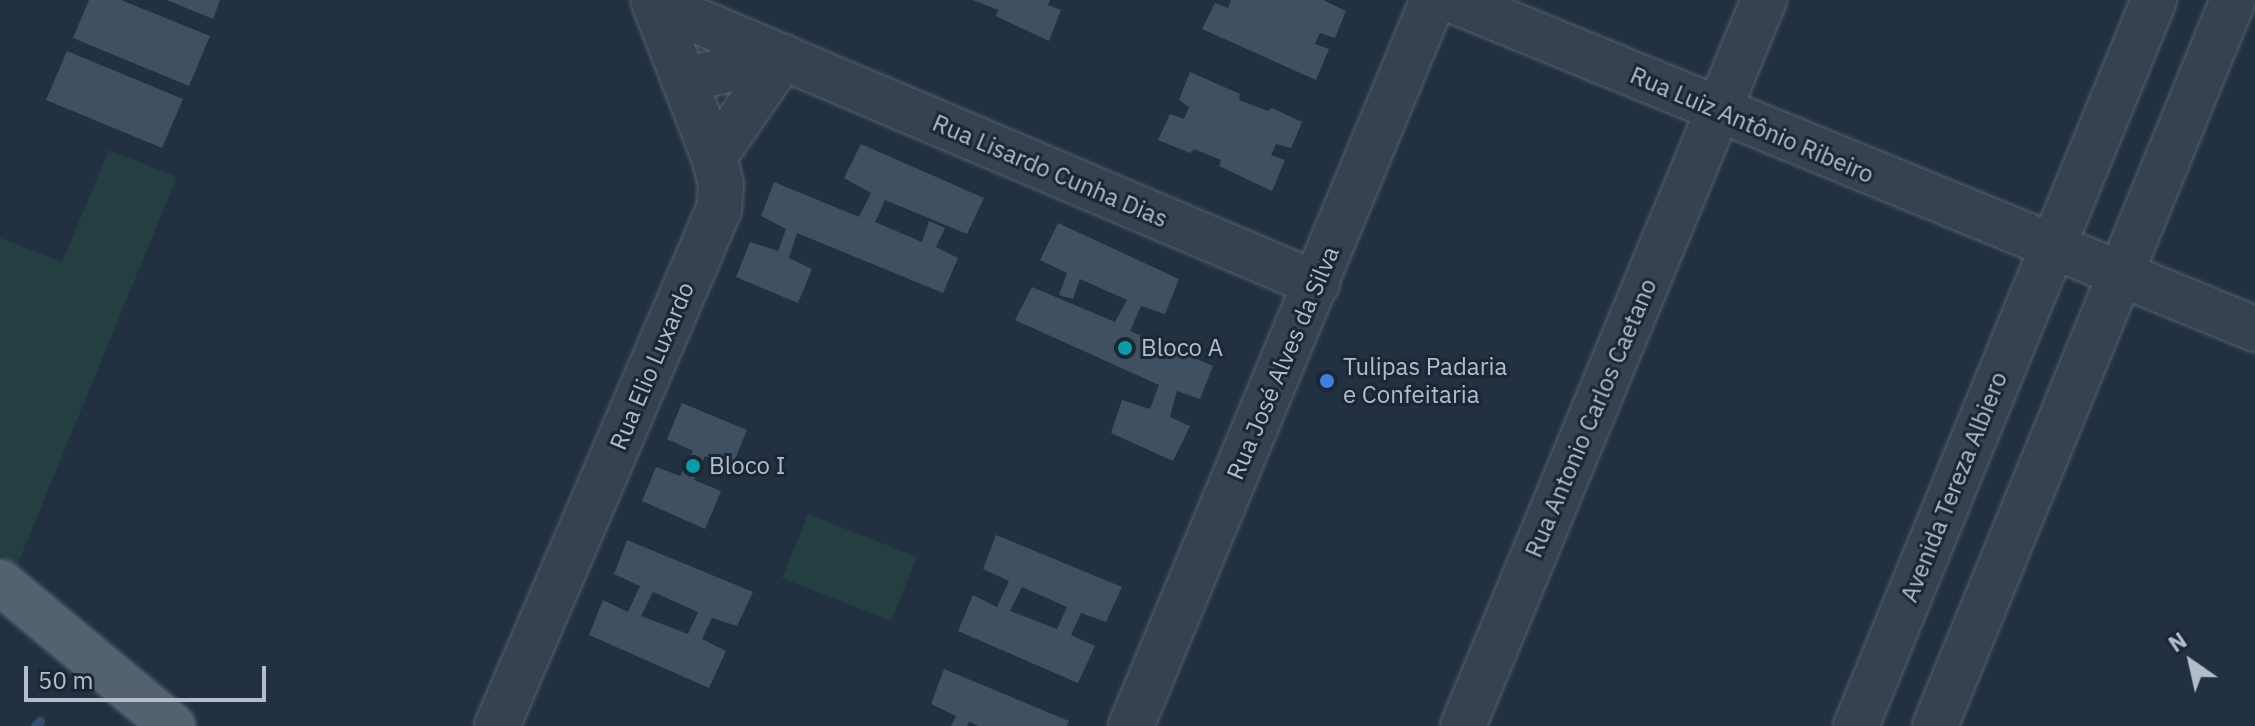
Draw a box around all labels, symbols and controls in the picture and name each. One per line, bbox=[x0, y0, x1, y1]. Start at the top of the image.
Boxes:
street label: Rua Luiz Antônio Ribeiro bbox=[1626, 61, 1878, 189]
street label: Rua Lisardo Cunha Dias bbox=[928, 108, 1172, 234]
street label: Rua José Alves da Silva bbox=[1221, 242, 1345, 484]
street label: Rua Antonio Carlos Caetano bbox=[1519, 274, 1663, 562]
street label: Rua Elio Luxardo bbox=[604, 278, 700, 454]
place label: Bloco A bbox=[1141, 334, 1223, 362]
marker: Bloco A bbox=[1116, 339, 1134, 357]
place label: Tulipas Padaria e Confeitaria bbox=[1343, 353, 1507, 409]
street label: Avenida Tereza Albiero bbox=[1895, 368, 2013, 606]
marker: Tulipas Padaria e Confeitaria bbox=[1318, 372, 1336, 390]
place label: Bloco I bbox=[709, 452, 785, 480]
marker: Bloco I bbox=[684, 457, 702, 475]
north arrow bbox=[2151, 622, 2231, 702]
text: N bbox=[2163, 625, 2192, 658]
scale bar bbox=[28, 650, 270, 700]
text: 50 m bbox=[38, 664, 93, 696]

